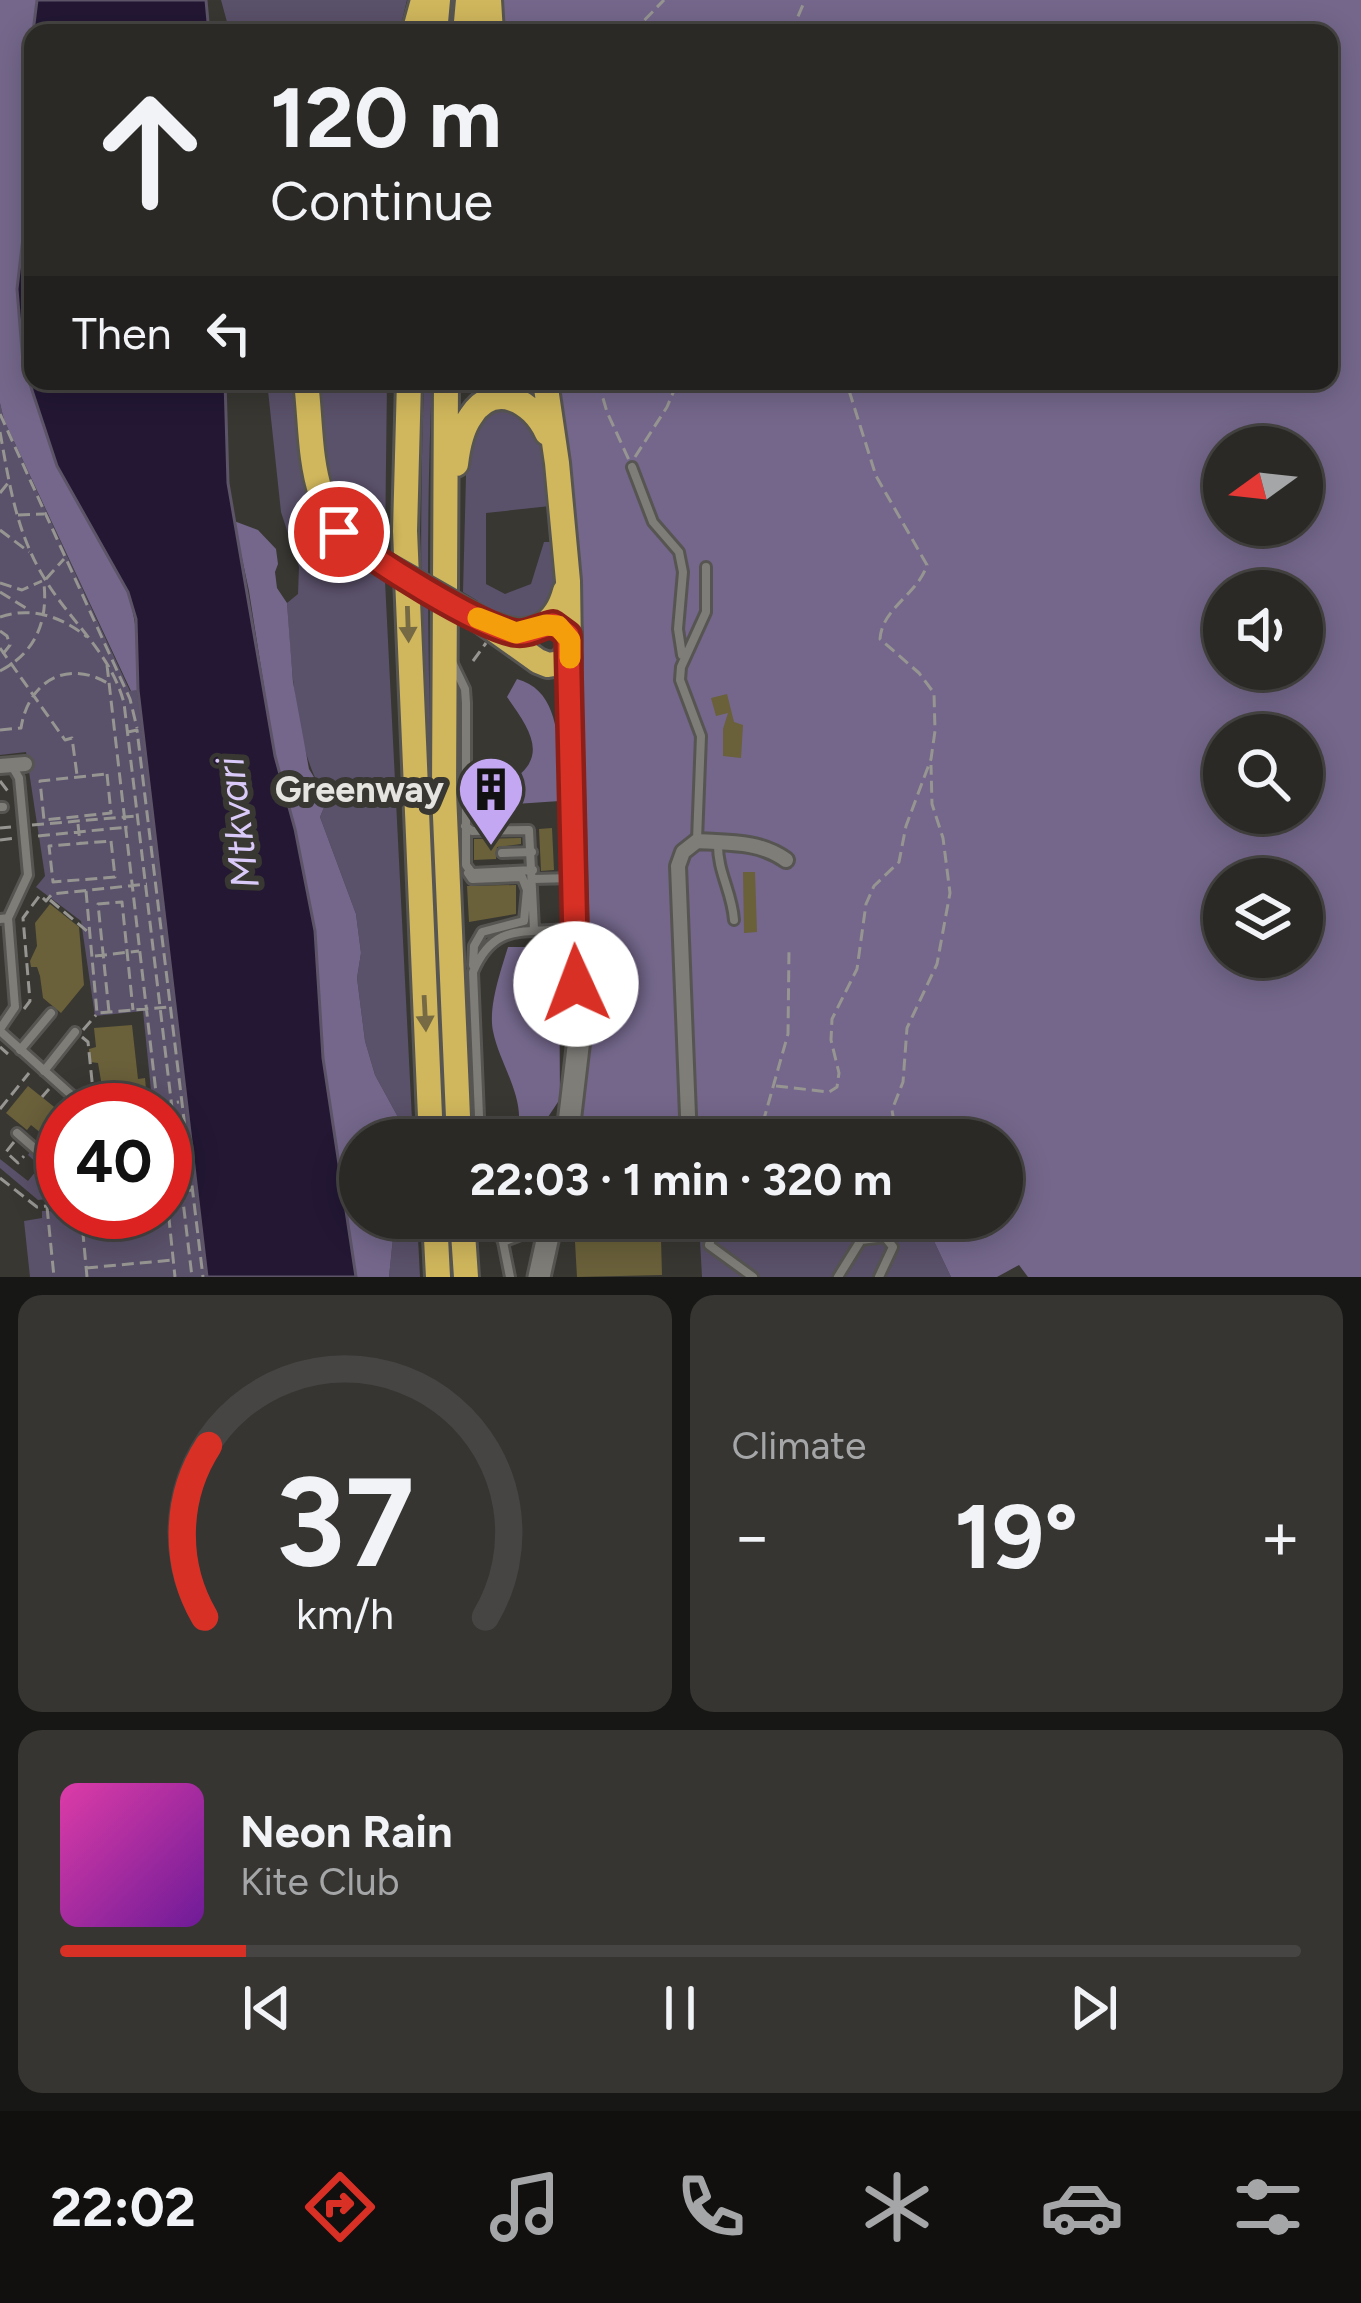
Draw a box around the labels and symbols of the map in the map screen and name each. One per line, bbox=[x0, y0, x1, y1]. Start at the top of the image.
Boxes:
north arrow bbox=[1203, 426, 1323, 546]
pin bbox=[288, 481, 390, 583]
one-way arrow bbox=[398, 606, 417, 644]
water label: Mtkvari bbox=[206, 754, 269, 891]
building icon: Greenway bbox=[456, 754, 526, 848]
place label: Greenway bbox=[275, 768, 444, 811]
position arrow bbox=[513, 921, 639, 1047]
one-way arrow bbox=[416, 995, 435, 1033]
speed limit sign: 40 bbox=[36, 1083, 192, 1239]

